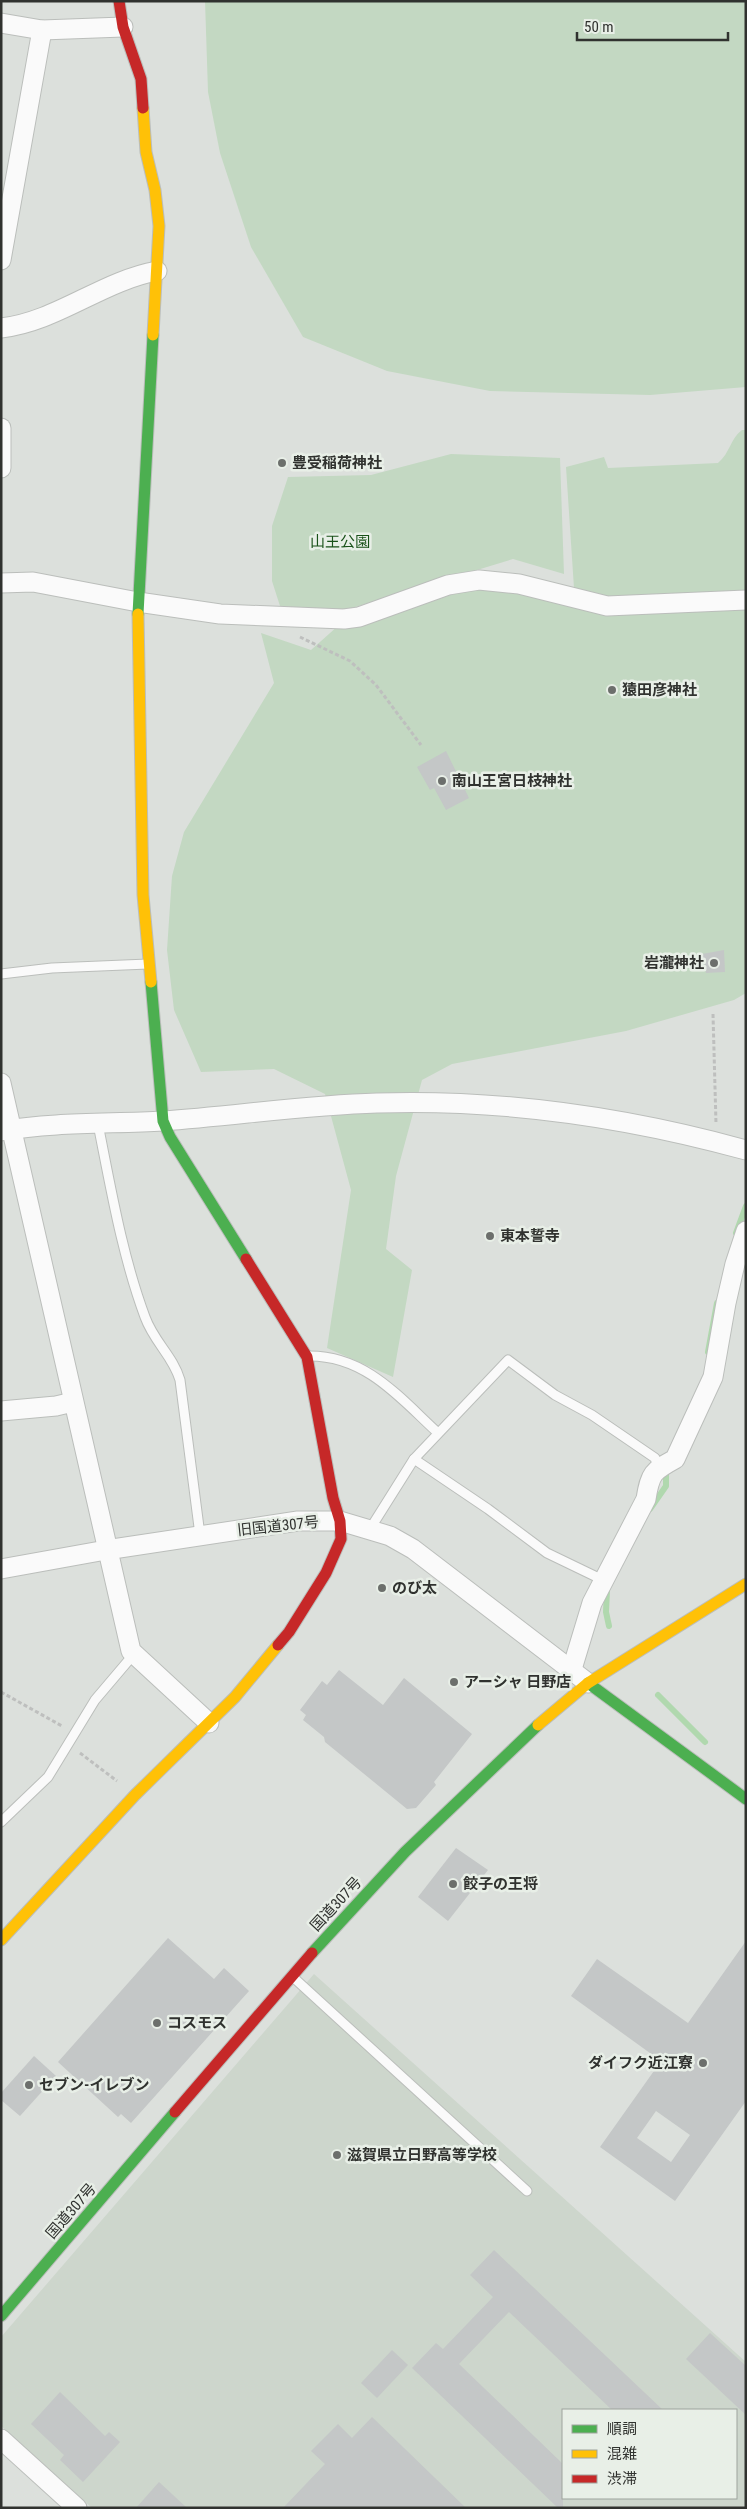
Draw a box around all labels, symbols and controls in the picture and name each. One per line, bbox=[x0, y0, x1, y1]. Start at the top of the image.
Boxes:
scale bar bbox=[577, 10, 728, 42]
text: 50 m bbox=[584, 18, 614, 36]
place label: 豊受稲荷神社 bbox=[292, 454, 382, 472]
marker: 豊受稲荷神社 bbox=[276, 457, 288, 469]
park label: 山王公園 bbox=[310, 533, 370, 551]
place label: 猿田彦神社 bbox=[622, 681, 697, 699]
marker: 猿田彦神社 bbox=[606, 684, 618, 696]
place label: 南山王宮日枝神社 bbox=[452, 772, 572, 790]
marker: 南山王宮日枝神社 bbox=[436, 775, 448, 787]
place label: 岩瀧神社 bbox=[644, 954, 704, 972]
marker: 岩瀧神社 bbox=[708, 957, 720, 969]
place label: 東本誓寺 bbox=[500, 1227, 560, 1245]
marker: 東本誓寺 bbox=[484, 1230, 496, 1242]
street label: 旧国道307号 bbox=[236, 1513, 320, 1539]
place label: のび太 bbox=[392, 1579, 437, 1597]
marker: のび太 bbox=[376, 1582, 388, 1594]
place label: アーシャ 日野店 bbox=[464, 1673, 571, 1691]
marker: アーシャ 日野店 bbox=[448, 1676, 460, 1688]
street label: 国道307号 bbox=[306, 1873, 366, 1935]
place label: 餃子の王将 bbox=[463, 1875, 538, 1893]
marker: 餃子の王将 bbox=[447, 1878, 459, 1890]
place label: コスモス bbox=[167, 2014, 227, 2032]
marker: コスモス bbox=[151, 2017, 163, 2029]
place label: ダイフク近江寮 bbox=[588, 2054, 693, 2072]
marker: ダイフク近江寮 bbox=[697, 2057, 709, 2069]
place label: セブン-イレブン bbox=[39, 2076, 149, 2094]
marker: セブン-イレブン bbox=[23, 2079, 35, 2091]
place label: 滋賀県立日野高等学校 bbox=[347, 2146, 497, 2164]
marker: 滋賀県立日野高等学校 bbox=[331, 2149, 343, 2161]
street label: 国道307号 bbox=[42, 2180, 100, 2242]
legend bbox=[562, 2409, 737, 2499]
text: 順調 bbox=[607, 2420, 637, 2438]
text: 混雑 bbox=[607, 2445, 637, 2463]
text: 渋滞 bbox=[607, 2470, 637, 2488]

